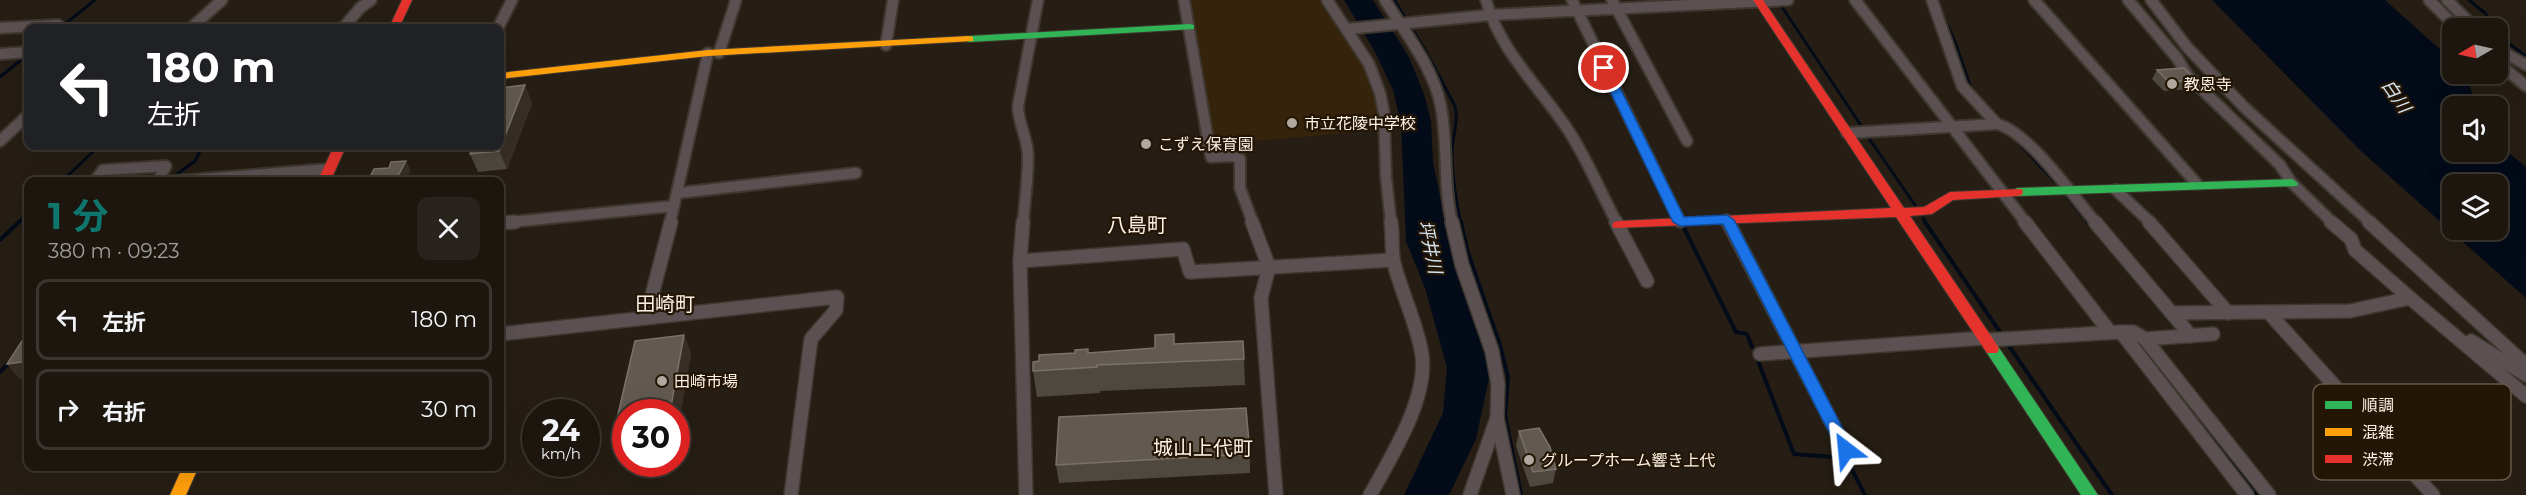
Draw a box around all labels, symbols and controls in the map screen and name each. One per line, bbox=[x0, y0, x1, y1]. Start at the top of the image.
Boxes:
north arrow bbox=[2442, 18, 2508, 84]
map controls bbox=[2442, 18, 2508, 240]
text: 180 m bbox=[147, 41, 276, 93]
pin bbox=[1578, 42, 1629, 93]
icon: left bbox=[48, 48, 126, 126]
icon: arrive bbox=[1587, 51, 1620, 84]
place label: 教恩寺 bbox=[2184, 75, 2232, 94]
water label: 白川 bbox=[2377, 75, 2416, 119]
marker: 教恩寺 bbox=[2165, 77, 2179, 91]
button: sound bbox=[2442, 96, 2508, 162]
text: 左折 bbox=[147, 98, 201, 131]
place label: 市立花陵中学校 bbox=[1304, 114, 1416, 133]
marker: 市立花陵中学校 bbox=[1285, 116, 1299, 130]
place label: こずえ保育園 bbox=[1158, 135, 1254, 154]
marker: こずえ保育園 bbox=[1139, 137, 1153, 151]
button: layers bbox=[2442, 174, 2508, 240]
text: 1 分 bbox=[48, 194, 108, 238]
button: close bbox=[417, 197, 480, 260]
district label: 八島町 bbox=[1107, 213, 1167, 237]
water label: 坪井川 bbox=[1414, 218, 1447, 278]
text: 380 m · 09:23 bbox=[48, 239, 180, 263]
district label: 田崎町 bbox=[635, 292, 695, 316]
icon: left bbox=[51, 303, 84, 336]
text: 180 m bbox=[411, 306, 477, 333]
text: 左折 bbox=[102, 309, 146, 336]
place label: 田崎市場 bbox=[674, 372, 738, 391]
marker: 田崎市場 bbox=[655, 374, 669, 388]
legend bbox=[2313, 384, 2511, 480]
icon: right bbox=[51, 393, 84, 426]
text: 30 m bbox=[421, 396, 477, 423]
text: 順調 bbox=[2362, 396, 2394, 415]
text: 右折 bbox=[102, 399, 146, 426]
speed limit sign: 30 bbox=[612, 399, 690, 477]
text: 24 bbox=[542, 412, 580, 449]
position arrow bbox=[1814, 418, 1878, 482]
text: 混雑 bbox=[2362, 423, 2394, 442]
district label: 城山上代町 bbox=[1153, 436, 1253, 460]
text: km/h bbox=[541, 444, 581, 463]
text: 渋滞 bbox=[2362, 450, 2394, 469]
place label: グループホーム響き上代 bbox=[1541, 451, 1716, 470]
marker: グループホーム響き上代 bbox=[1522, 453, 1536, 467]

